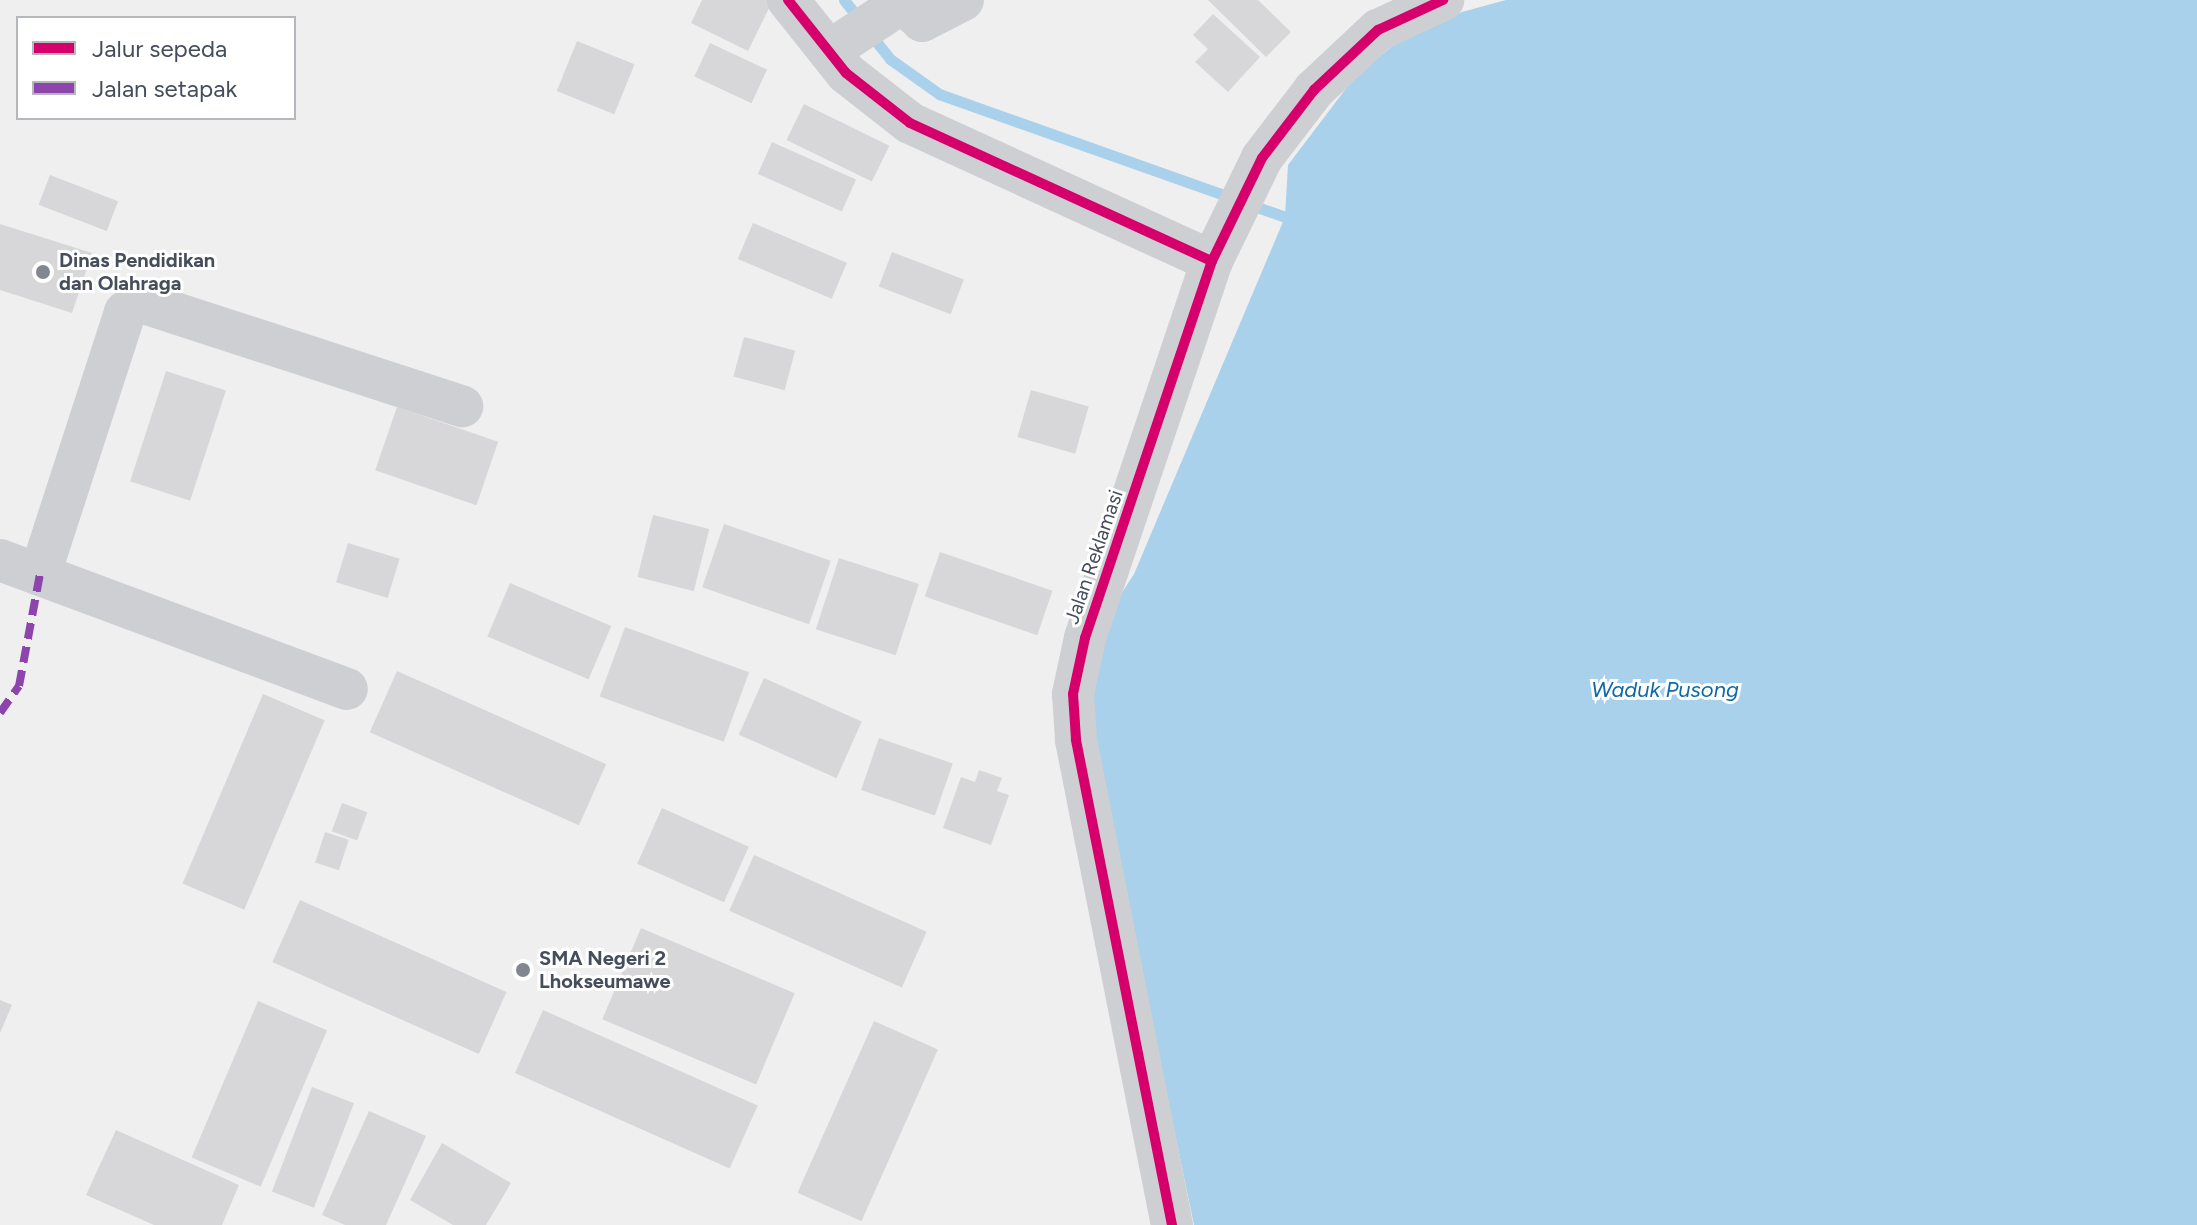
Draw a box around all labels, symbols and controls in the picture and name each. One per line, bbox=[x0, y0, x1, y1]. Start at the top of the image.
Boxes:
legend bbox=[16, 16, 296, 120]
text: Jalur sepeda bbox=[92, 34, 227, 63]
text: Jalan setapak bbox=[92, 74, 237, 103]
place label: Dinas Pendidikan dan Olahraga bbox=[59, 248, 215, 295]
marker: Dinas Pendidikan dan Olahraga bbox=[34, 263, 52, 281]
street label: Jalan Reklamasi bbox=[1060, 487, 1128, 627]
water label: Waduk Pusong bbox=[1591, 677, 1739, 703]
place label: SMA Negeri 2 Lhokseumawe bbox=[539, 946, 671, 993]
marker: SMA Negeri 2 Lhokseumawe bbox=[514, 961, 532, 979]

